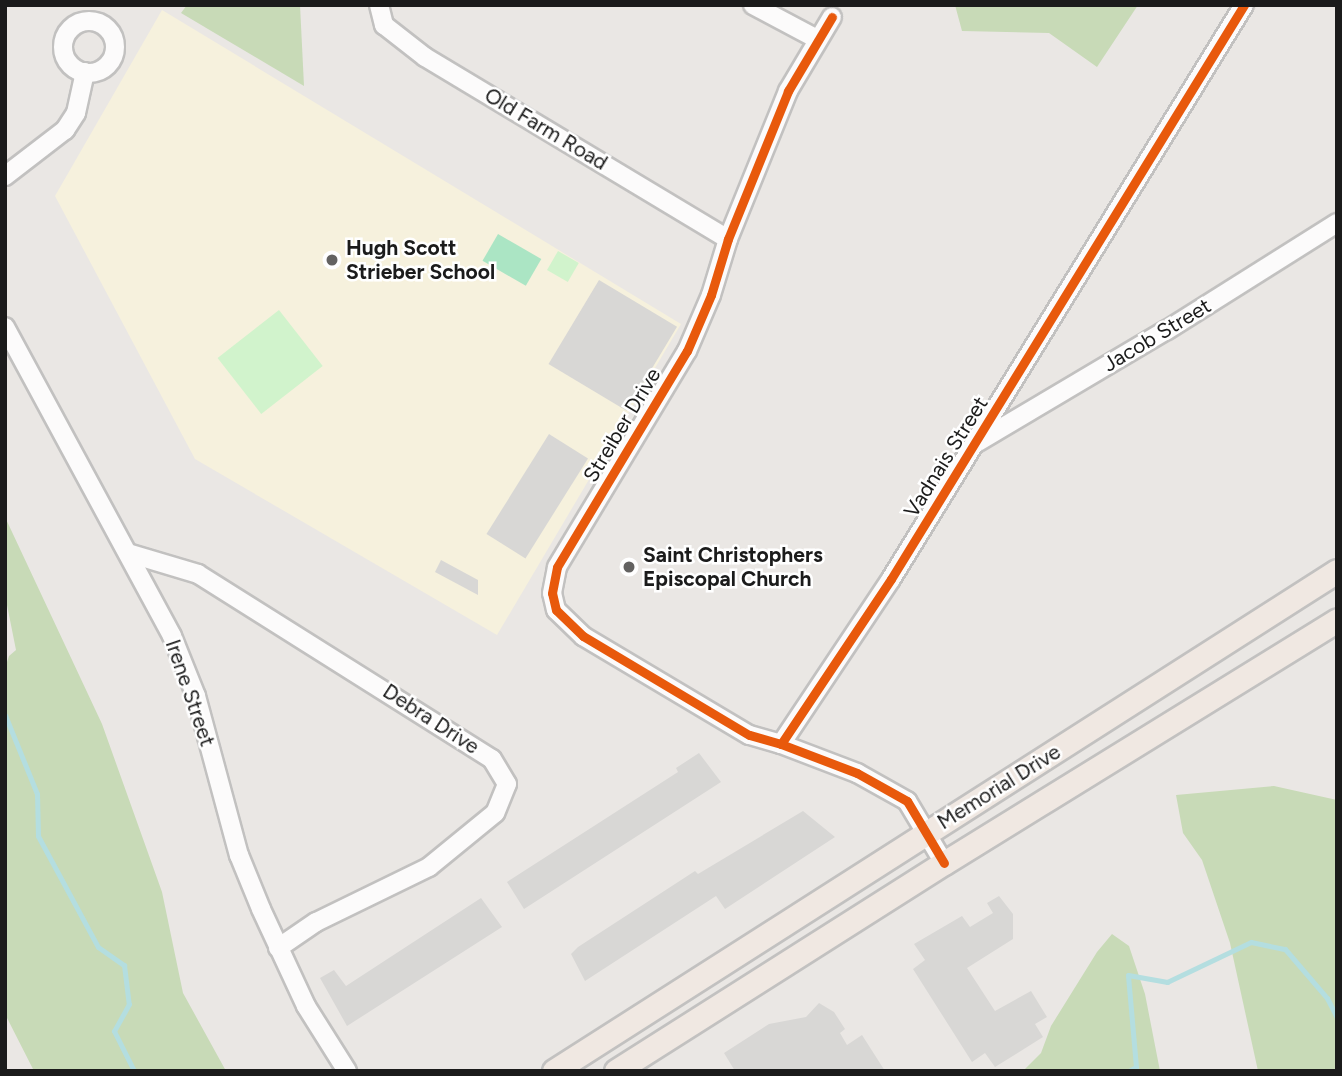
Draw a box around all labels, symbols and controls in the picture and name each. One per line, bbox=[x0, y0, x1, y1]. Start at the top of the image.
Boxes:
street label: Old Farm Road bbox=[480, 82, 612, 176]
place label: Hugh Scott Strieber School bbox=[346, 235, 495, 285]
marker: Hugh Scott Strieber School bbox=[324, 252, 340, 268]
street label: Jacob Street bbox=[1098, 293, 1216, 377]
street label: Streiber Drive bbox=[578, 363, 666, 487]
street label: Vadnais Street bbox=[899, 392, 993, 522]
place label: Saint Christophers Episcopal Church bbox=[643, 542, 823, 592]
marker: Saint Christophers Episcopal Church bbox=[621, 559, 637, 575]
street label: Irene Street bbox=[160, 636, 220, 750]
street label: Debra Drive bbox=[378, 679, 484, 759]
street label: Memorial Drive bbox=[933, 739, 1065, 835]

